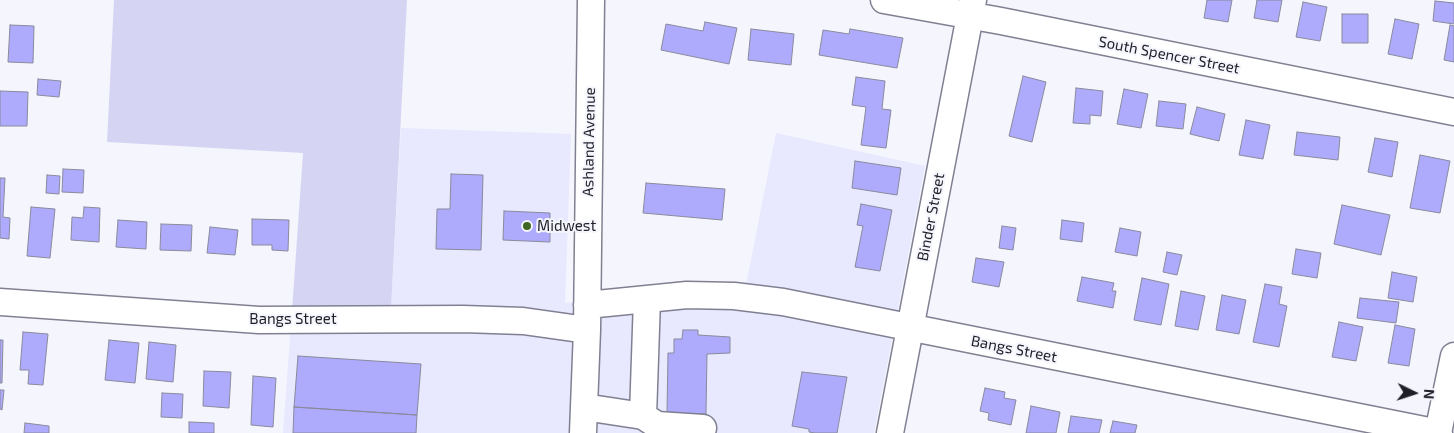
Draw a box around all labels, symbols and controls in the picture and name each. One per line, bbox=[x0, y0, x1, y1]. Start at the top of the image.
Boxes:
street label: South Spencer Street bbox=[1097, 32, 1241, 78]
street label: Ashland Avenue bbox=[579, 87, 599, 197]
street label: Binder Street bbox=[914, 171, 948, 263]
place label: Midwest bbox=[537, 217, 596, 235]
marker: Midwest bbox=[521, 220, 533, 232]
street label: Bangs Street bbox=[249, 310, 337, 328]
street label: Bangs Street bbox=[969, 332, 1059, 366]
north arrow bbox=[1389, 368, 1439, 418]
text: N bbox=[1421, 388, 1438, 400]

